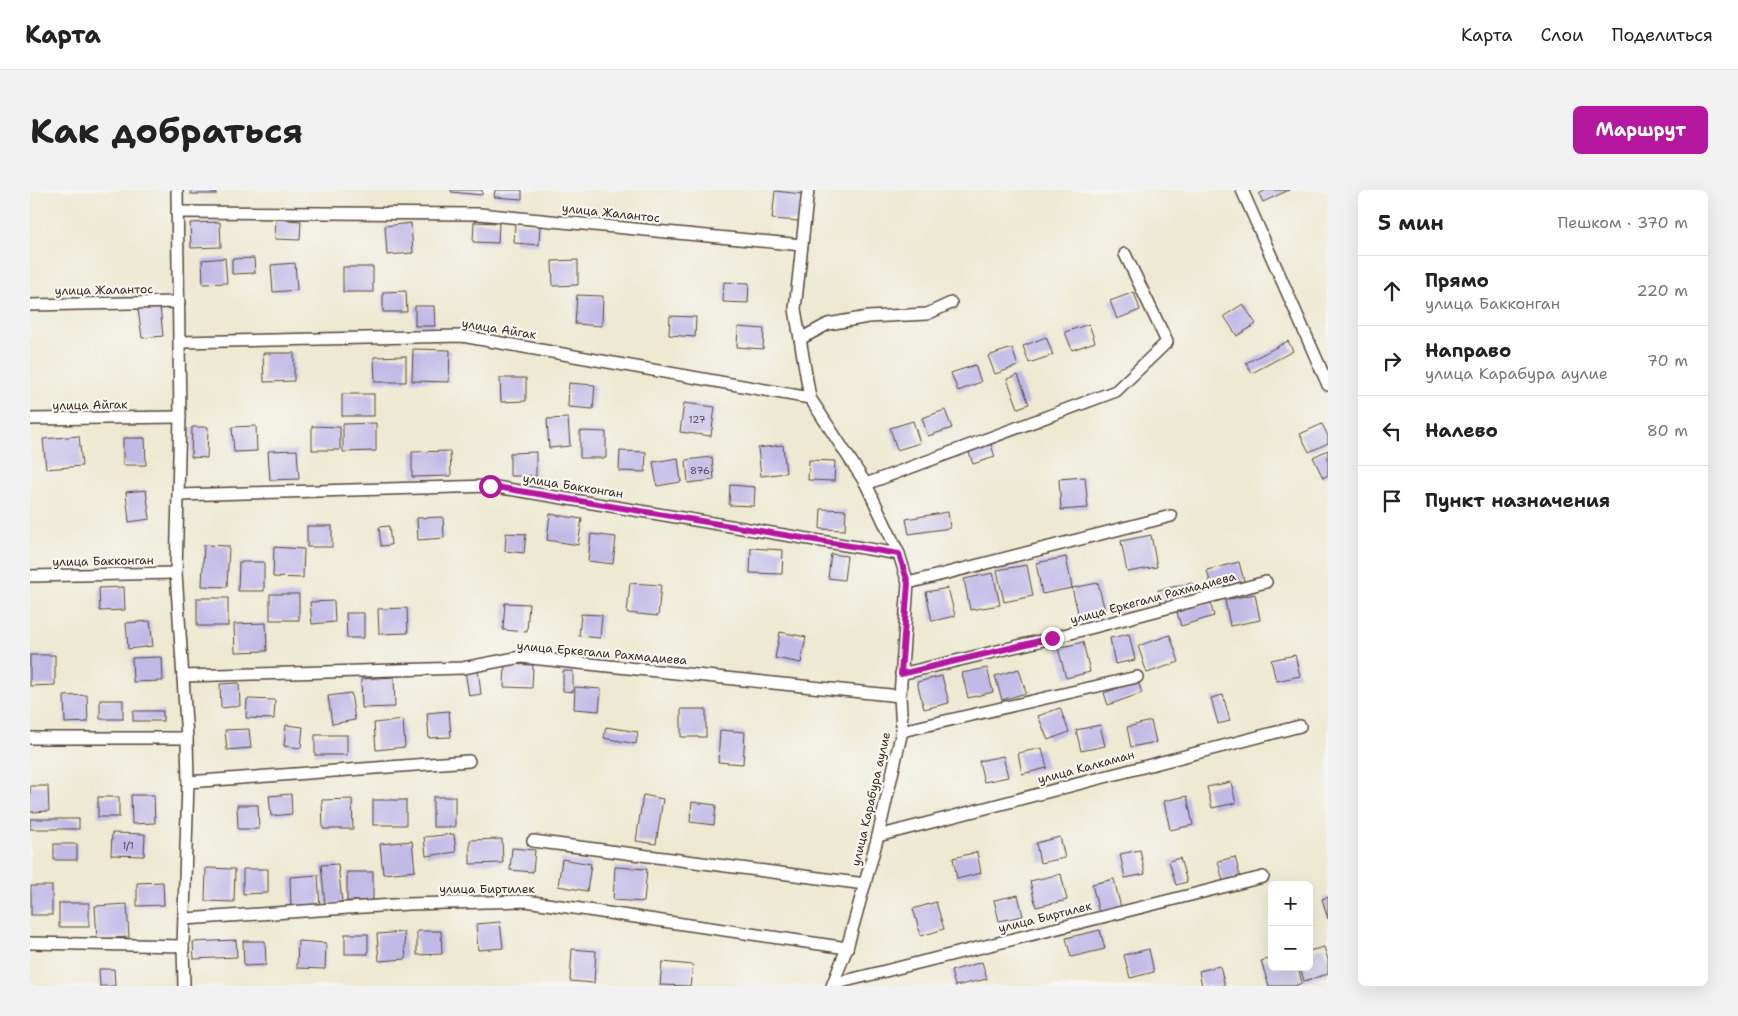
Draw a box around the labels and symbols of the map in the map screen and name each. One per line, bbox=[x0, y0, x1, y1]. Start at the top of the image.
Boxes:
street label: улица Жалантос bbox=[561, 200, 661, 226]
street label: улица Жалантос bbox=[55, 281, 153, 299]
street label: улица Айгак bbox=[461, 315, 538, 343]
street label: улица Айгак bbox=[52, 396, 128, 414]
house number: 127 bbox=[689, 413, 705, 426]
house number: 876 bbox=[690, 464, 710, 477]
street label: улица Бакконган bbox=[522, 470, 624, 502]
route start bbox=[479, 475, 502, 498]
street label: улица Бакконган bbox=[52, 552, 154, 570]
street label: улица Еркегали Рахмадиева bbox=[1068, 568, 1238, 628]
route end bbox=[1041, 627, 1064, 650]
street label: улица Еркегали Рахмадиева bbox=[516, 638, 688, 668]
street label: улица Карабура аулие bbox=[848, 730, 894, 868]
street label: улица Калкаман bbox=[1036, 746, 1136, 788]
house number: 1/1 bbox=[122, 839, 134, 852]
street label: улица Биртилек bbox=[439, 881, 535, 897]
street label: улица Биртилек bbox=[997, 898, 1094, 936]

